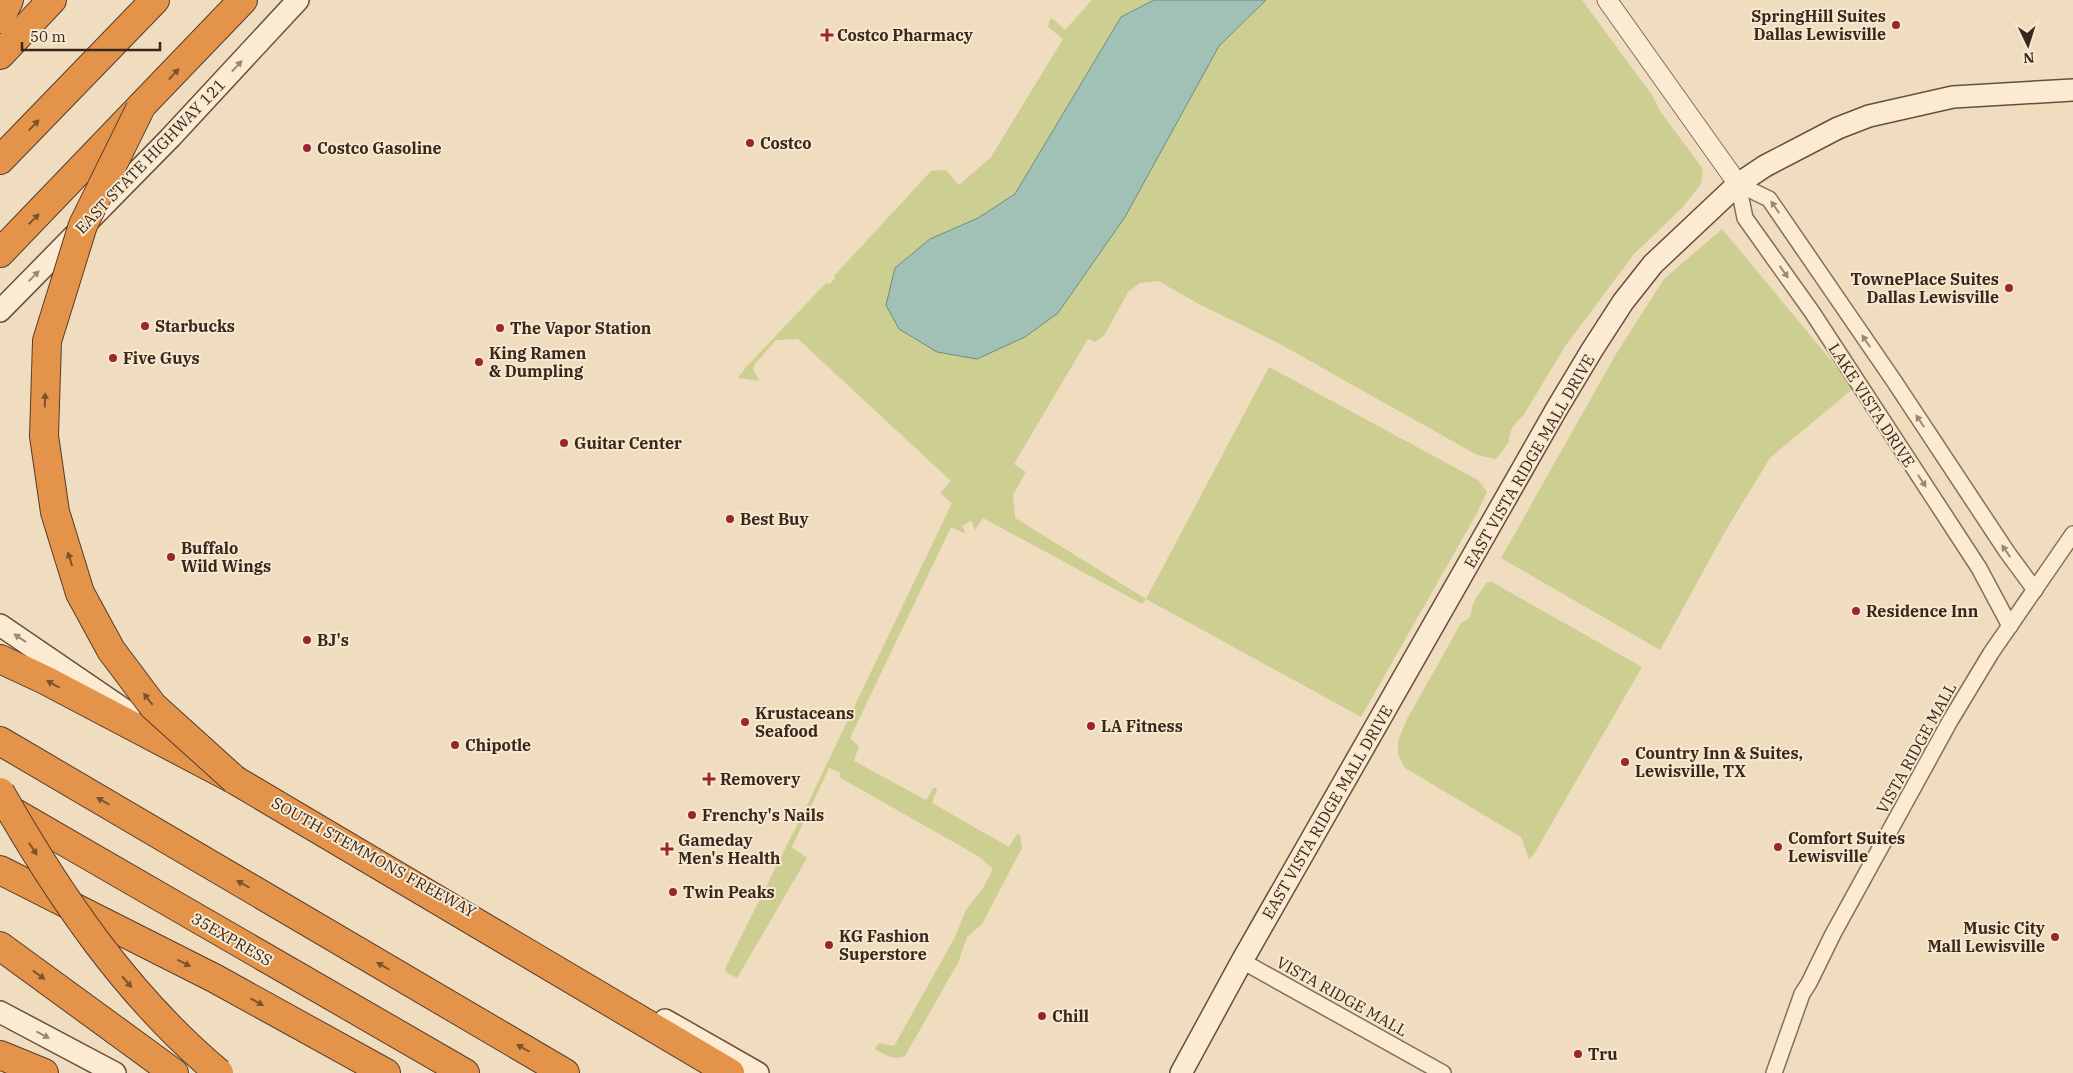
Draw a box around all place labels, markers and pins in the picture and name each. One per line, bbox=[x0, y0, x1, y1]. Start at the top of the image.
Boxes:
place label: SpringHill Suites Dallas Lewisville bbox=[1751, 6, 1886, 44]
marker: SpringHill Suites Dallas Lewisville bbox=[1890, 19, 1902, 31]
place label: Costco Pharmacy bbox=[837, 25, 974, 45]
marker: Costco Pharmacy bbox=[821, 29, 833, 41]
place label: Costco bbox=[760, 133, 812, 153]
marker: Costco bbox=[744, 137, 756, 149]
place label: Costco Gasoline bbox=[317, 138, 442, 158]
marker: Costco Gasoline bbox=[301, 142, 313, 154]
place label: TownePlace Suites Dallas Lewisville bbox=[1851, 269, 1999, 307]
marker: TownePlace Suites Dallas Lewisville bbox=[2003, 282, 2015, 294]
place label: Starbucks bbox=[155, 316, 235, 336]
place label: The Vapor Station bbox=[510, 318, 652, 338]
marker: Starbucks bbox=[139, 320, 151, 332]
marker: The Vapor Station bbox=[494, 322, 506, 334]
place label: King Ramen & Dumpling bbox=[489, 343, 587, 381]
place label: Five Guys bbox=[123, 348, 200, 368]
marker: Five Guys bbox=[107, 352, 119, 364]
marker: King Ramen & Dumpling bbox=[473, 356, 485, 368]
place label: Guitar Center bbox=[574, 433, 682, 453]
marker: Guitar Center bbox=[558, 437, 570, 449]
place label: Best Buy bbox=[740, 509, 809, 529]
marker: Best Buy bbox=[724, 513, 736, 525]
place label: Buffalo Wild Wings bbox=[181, 538, 271, 576]
marker: Buffalo Wild Wings bbox=[165, 551, 177, 563]
place label: Residence Inn bbox=[1866, 601, 1979, 621]
marker: Residence Inn bbox=[1850, 605, 1862, 617]
place label: BJ's bbox=[317, 630, 349, 650]
marker: BJ's bbox=[301, 634, 313, 646]
place label: Krustaceans Seafood bbox=[755, 703, 854, 741]
marker: Krustaceans Seafood bbox=[739, 716, 751, 728]
place label: LA Fitness bbox=[1101, 716, 1183, 736]
marker: LA Fitness bbox=[1085, 720, 1097, 732]
place label: Chipotle bbox=[465, 735, 531, 755]
marker: Chipotle bbox=[449, 739, 461, 751]
place label: Country Inn & Suites, Lewisville, TX bbox=[1635, 743, 1803, 781]
marker: Country Inn & Suites, Lewisville, TX bbox=[1619, 756, 1631, 768]
place label: Removery bbox=[720, 769, 801, 789]
marker: Removery bbox=[702, 772, 716, 786]
place label: Frenchy's Nails bbox=[702, 805, 824, 825]
marker: Frenchy's Nails bbox=[686, 809, 698, 821]
place label: Comfort Suites Lewisville bbox=[1788, 828, 1905, 866]
place label: Gameday Men's Health bbox=[678, 830, 780, 868]
marker: Comfort Suites Lewisville bbox=[1772, 841, 1784, 853]
marker: Gameday Men's Health bbox=[660, 842, 674, 856]
place label: Twin Peaks bbox=[683, 882, 775, 902]
marker: Twin Peaks bbox=[667, 886, 679, 898]
place label: Music City Mall Lewisville bbox=[1927, 918, 2046, 956]
place label: KG Fashion Superstore bbox=[839, 926, 930, 964]
marker: Music City Mall Lewisville bbox=[2049, 931, 2061, 943]
marker: KG Fashion Superstore bbox=[823, 939, 835, 951]
place label: Chill bbox=[1052, 1006, 1089, 1026]
marker: Chill bbox=[1036, 1010, 1048, 1022]
place label: Tru bbox=[1588, 1044, 1618, 1064]
marker: Tru bbox=[1572, 1048, 1584, 1060]

